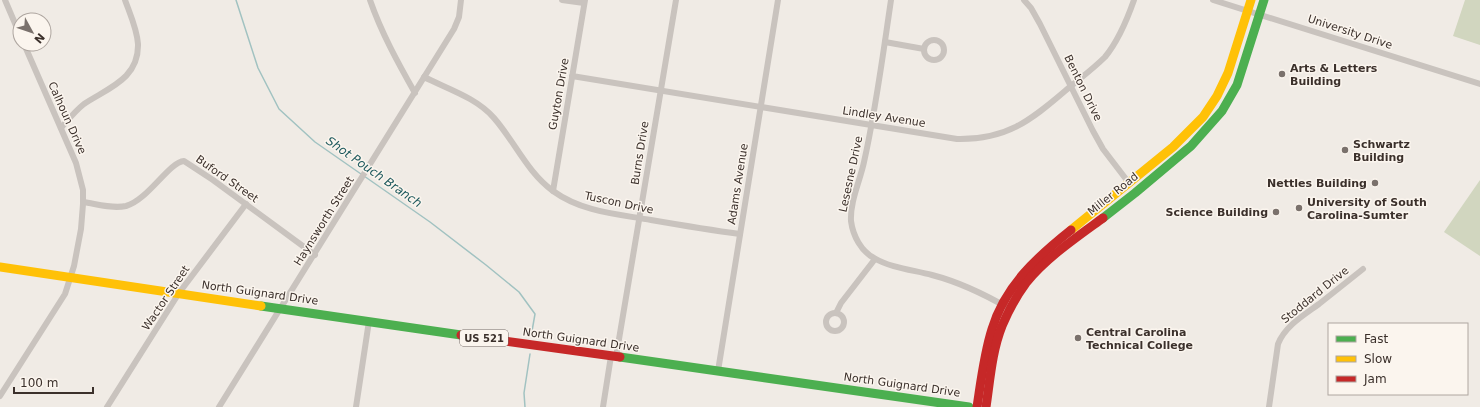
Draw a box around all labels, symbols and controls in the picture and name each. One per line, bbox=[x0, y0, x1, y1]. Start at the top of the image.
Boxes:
north arrow bbox=[12, 12, 52, 52]
street label: University Drive bbox=[1306, 12, 1394, 52]
text: N bbox=[31, 30, 47, 46]
street label: Benton Drive bbox=[1061, 53, 1105, 123]
street label: Guyton Drive bbox=[546, 57, 572, 131]
place label: Arts & Letters Building bbox=[1290, 62, 1378, 88]
marker: Arts & Letters Building bbox=[1277, 69, 1287, 79]
street label: Calhoun Drive bbox=[45, 80, 89, 156]
street label: Lindley Avenue bbox=[842, 104, 927, 130]
street label: Burns Drive bbox=[629, 120, 651, 186]
water label: Shot Pouch Branch bbox=[323, 134, 425, 210]
street label: Lesesne Drive bbox=[837, 135, 865, 213]
place label: Schwartz Building bbox=[1353, 138, 1410, 164]
street label: Adams Avenue bbox=[725, 142, 751, 225]
marker: Schwartz Building bbox=[1340, 145, 1350, 155]
street label: Buford Street bbox=[193, 153, 261, 206]
street label: Miller Road bbox=[1085, 170, 1141, 218]
street label: Haynsworth Street bbox=[291, 173, 357, 268]
place label: Nettles Building bbox=[1267, 177, 1367, 190]
marker: Nettles Building bbox=[1370, 178, 1380, 188]
street label: Tuscon Drive bbox=[582, 189, 655, 217]
place label: University of South Carolina-Sumter bbox=[1307, 196, 1427, 222]
marker: University of South Carolina-Sumter bbox=[1294, 203, 1304, 213]
place label: Science Building bbox=[1166, 206, 1268, 219]
marker: Science Building bbox=[1271, 207, 1281, 217]
street label: Wactor Street bbox=[140, 263, 193, 333]
street label: Stoddard Drive bbox=[1279, 264, 1351, 326]
street label: North Guignard Drive bbox=[201, 278, 319, 308]
legend bbox=[1328, 323, 1468, 395]
street label: North Guignard Drive bbox=[522, 325, 640, 355]
place label: Central Carolina Technical College bbox=[1086, 326, 1193, 352]
road number: US 521 bbox=[460, 330, 508, 346]
text: Fast bbox=[1364, 332, 1388, 346]
marker: Central Carolina Technical College bbox=[1073, 333, 1083, 343]
text: Slow bbox=[1364, 352, 1392, 366]
scale bar bbox=[14, 369, 93, 395]
street label: North Guignard Drive bbox=[843, 370, 961, 400]
text: Jam bbox=[1363, 372, 1387, 386]
text: 100 m bbox=[20, 376, 58, 390]

